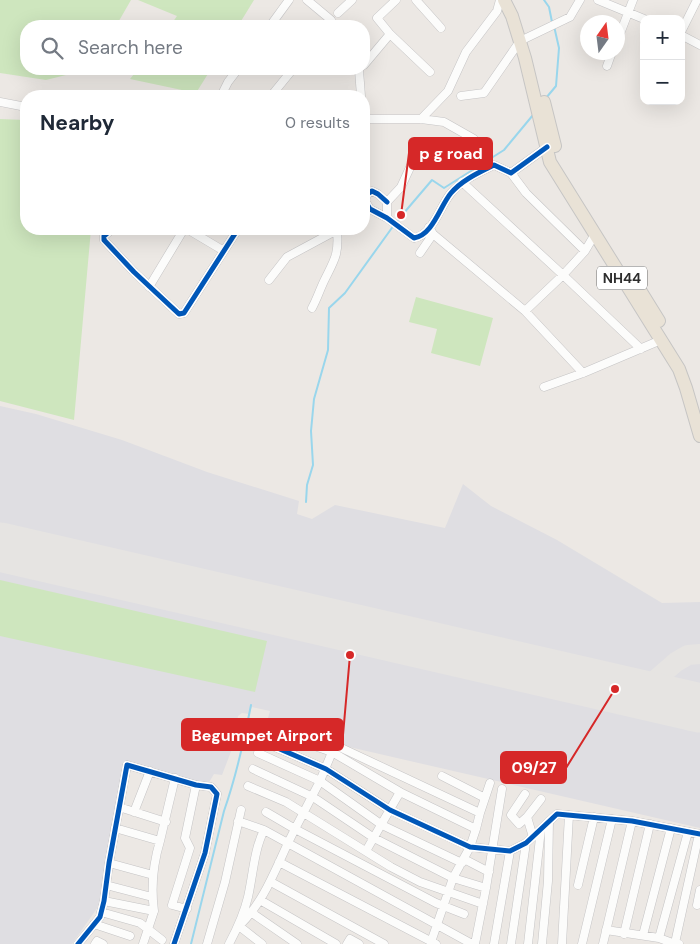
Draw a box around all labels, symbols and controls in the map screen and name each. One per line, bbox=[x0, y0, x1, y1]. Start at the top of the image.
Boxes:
north arrow bbox=[580, 15, 625, 60]
map controls bbox=[640, 15, 685, 105]
button: + bbox=[640, 15, 685, 60]
search box bbox=[20, 20, 370, 75]
icon: search bbox=[38, 34, 66, 62]
text: Search here bbox=[78, 35, 183, 60]
button: − bbox=[640, 60, 685, 105]
text: Nearby bbox=[40, 109, 114, 137]
text: 0 results bbox=[285, 112, 350, 133]
callout: p g road bbox=[409, 138, 492, 169]
text: p g road bbox=[419, 143, 483, 164]
road number: NH44 bbox=[597, 266, 647, 290]
callout: Begumpet Airport bbox=[182, 719, 343, 750]
text: Begumpet Airport bbox=[192, 725, 332, 746]
callout: 09/27 bbox=[501, 752, 566, 783]
text: 09/27 bbox=[511, 757, 557, 778]

